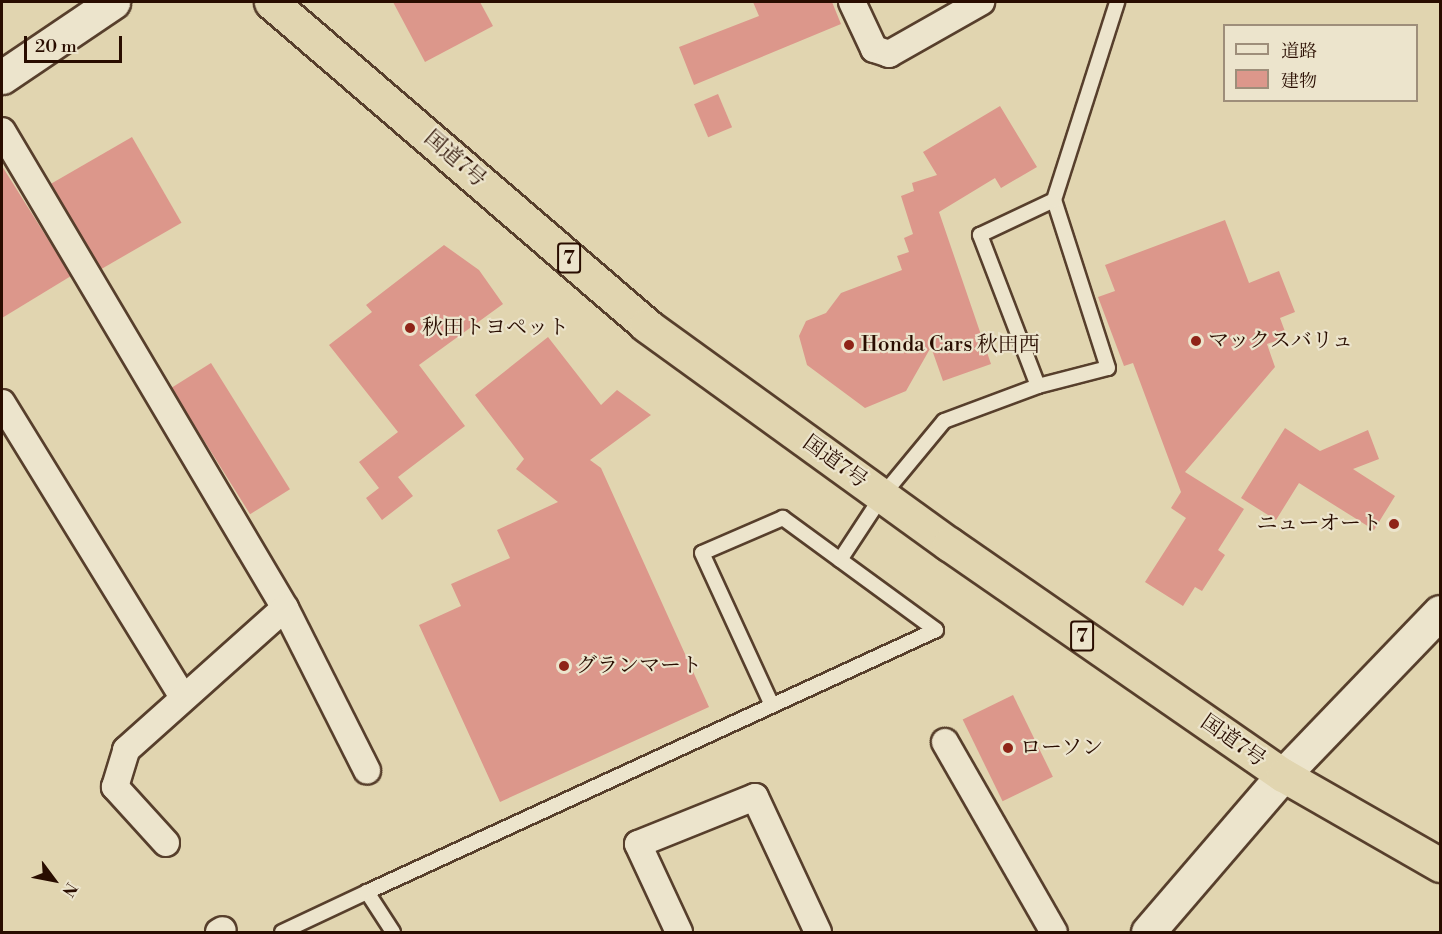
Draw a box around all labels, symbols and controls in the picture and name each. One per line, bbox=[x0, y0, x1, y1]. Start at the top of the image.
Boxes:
scale bar bbox=[27, 24, 124, 62]
legend bbox=[1223, 24, 1418, 102]
text: 20 m bbox=[35, 35, 77, 58]
text: 道路 bbox=[1281, 40, 1317, 63]
text: 建物 bbox=[1281, 70, 1317, 93]
street label: 国道7号 bbox=[419, 125, 491, 193]
road number: 7 bbox=[557, 241, 581, 275]
place label: 秋田トヨペット bbox=[422, 315, 569, 341]
marker: 秋田トヨペット bbox=[403, 321, 417, 335]
place label: マックスバリュ bbox=[1208, 328, 1355, 354]
place label: Honda Cars 秋田西 bbox=[861, 332, 1040, 358]
marker: マックスバリュ bbox=[1189, 334, 1203, 348]
marker: Honda Cars 秋田西 bbox=[842, 338, 856, 352]
street label: 国道7号 bbox=[798, 430, 872, 494]
place label: ニューオート bbox=[1256, 511, 1382, 537]
marker: ニューオート bbox=[1387, 517, 1401, 531]
road number: 7 bbox=[1070, 619, 1094, 653]
place label: グランマート bbox=[576, 653, 702, 679]
marker: グランマート bbox=[557, 659, 571, 673]
street label: 国道7号 bbox=[1196, 710, 1270, 772]
place label: ローソン bbox=[1020, 735, 1104, 761]
marker: ローソン bbox=[1001, 741, 1015, 755]
north arrow bbox=[24, 850, 84, 910]
text: N bbox=[57, 879, 81, 900]

